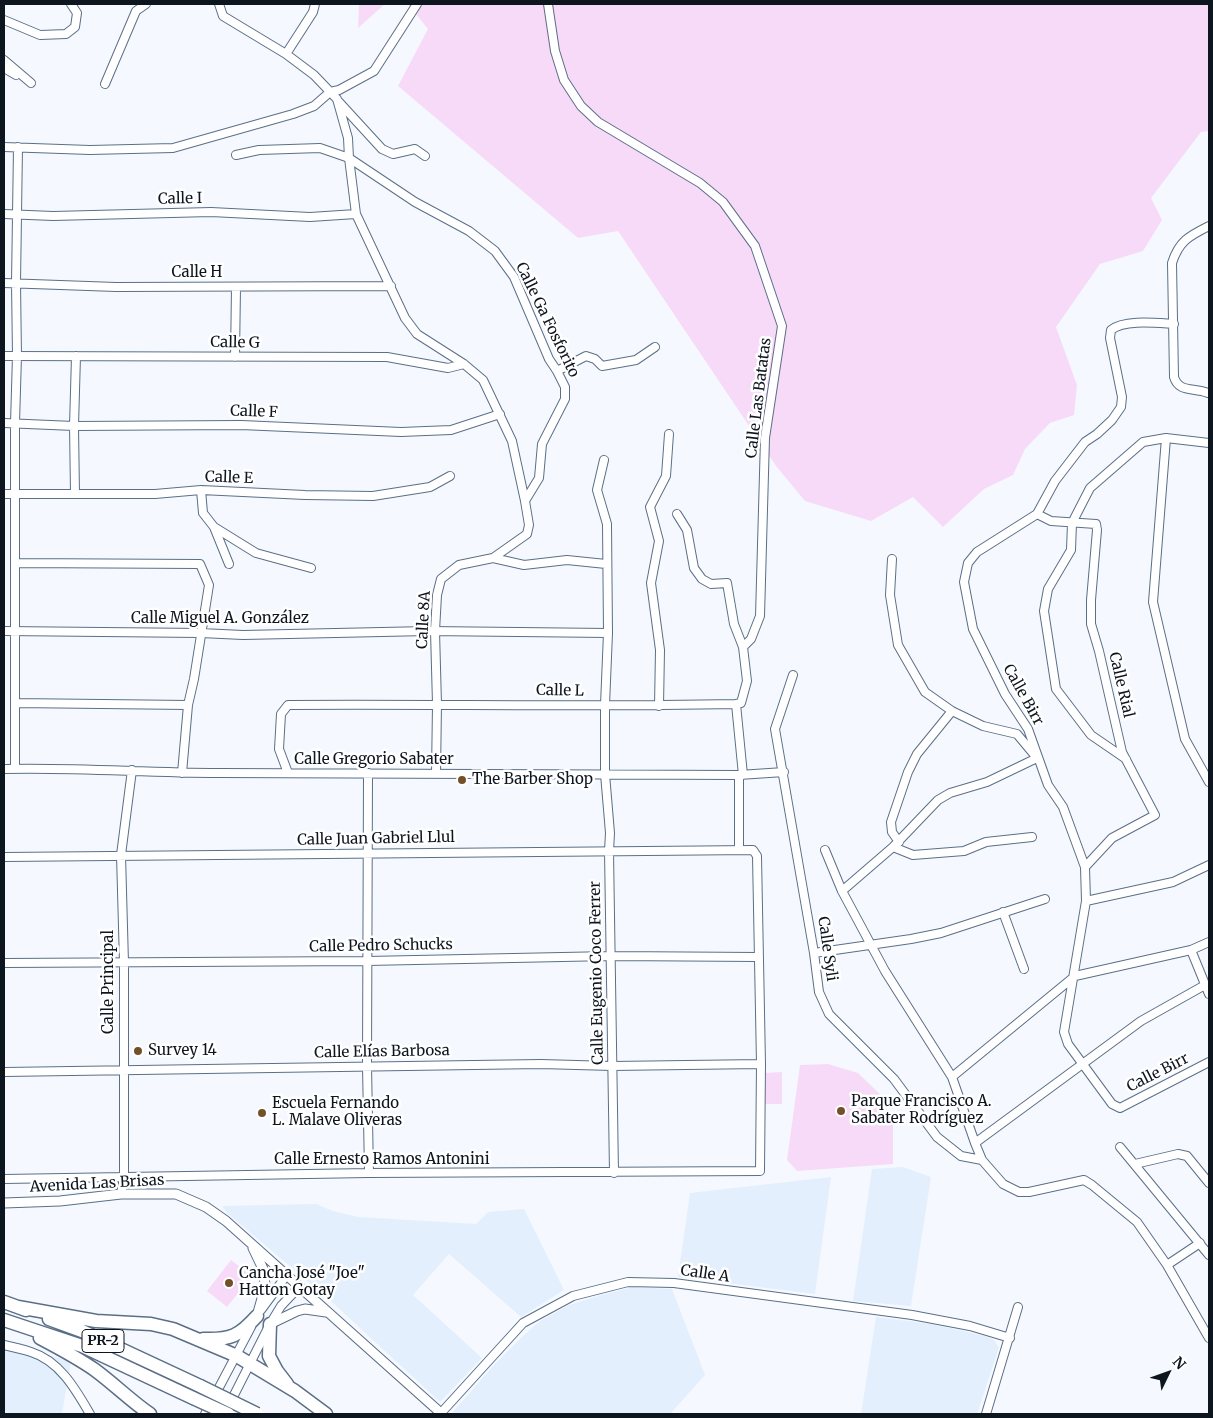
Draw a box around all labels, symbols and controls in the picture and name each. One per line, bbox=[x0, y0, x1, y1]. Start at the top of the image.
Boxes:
street label: Calle I bbox=[158, 190, 202, 208]
street label: Calle Ga Fosforito bbox=[511, 260, 583, 380]
street label: Calle H bbox=[172, 264, 222, 282]
street label: Calle G bbox=[210, 334, 260, 352]
street label: Calle Las Batatas bbox=[743, 337, 775, 459]
street label: Calle F bbox=[230, 402, 278, 422]
street label: Calle E bbox=[205, 468, 253, 488]
street label: Calle 8A bbox=[413, 590, 435, 650]
street label: Calle Miguel A. González bbox=[131, 610, 309, 628]
street label: Calle Rial bbox=[1105, 650, 1137, 720]
street label: Calle Birr bbox=[999, 661, 1047, 729]
street label: Calle L bbox=[536, 682, 584, 700]
street label: Calle Gregorio Sabater bbox=[294, 751, 454, 769]
place label: The Barber Shop bbox=[472, 771, 593, 789]
marker: The Barber Shop bbox=[456, 774, 468, 786]
street label: Calle Juan Gabriel Llul bbox=[297, 829, 455, 849]
street label: Calle Eugenio Coco Ferrer bbox=[586, 881, 608, 1065]
street label: Calle Syli bbox=[814, 915, 840, 983]
street label: Calle Principal bbox=[100, 930, 118, 1034]
street label: Calle Pedro Schucks bbox=[309, 936, 453, 956]
place label: Survey 14 bbox=[148, 1042, 217, 1060]
street label: Calle Elías Barbosa bbox=[314, 1042, 450, 1062]
marker: Survey 14 bbox=[132, 1045, 144, 1057]
street label: Calle Birr bbox=[1124, 1050, 1192, 1096]
place label: Parque Francisco A. Sabater Rodríguez bbox=[851, 1093, 992, 1128]
place label: Escuela Fernando L. Malave Oliveras bbox=[272, 1095, 402, 1130]
marker: Parque Francisco A. Sabater Rodríguez bbox=[835, 1105, 847, 1117]
marker: Escuela Fernando L. Malave Oliveras bbox=[256, 1107, 268, 1119]
street label: Calle Ernesto Ramos Antonini bbox=[274, 1151, 490, 1169]
street label: Avenida Las Brisas bbox=[29, 1171, 165, 1197]
street label: Calle A bbox=[679, 1262, 731, 1286]
place label: Cancha José "Joe" Hatton Gotay bbox=[239, 1265, 365, 1300]
marker: Cancha José "Joe" Hatton Gotay bbox=[223, 1277, 235, 1289]
road number: PR-2 bbox=[82, 1330, 124, 1352]
north arrow bbox=[1143, 1348, 1193, 1398]
text: N bbox=[1169, 1353, 1190, 1373]

